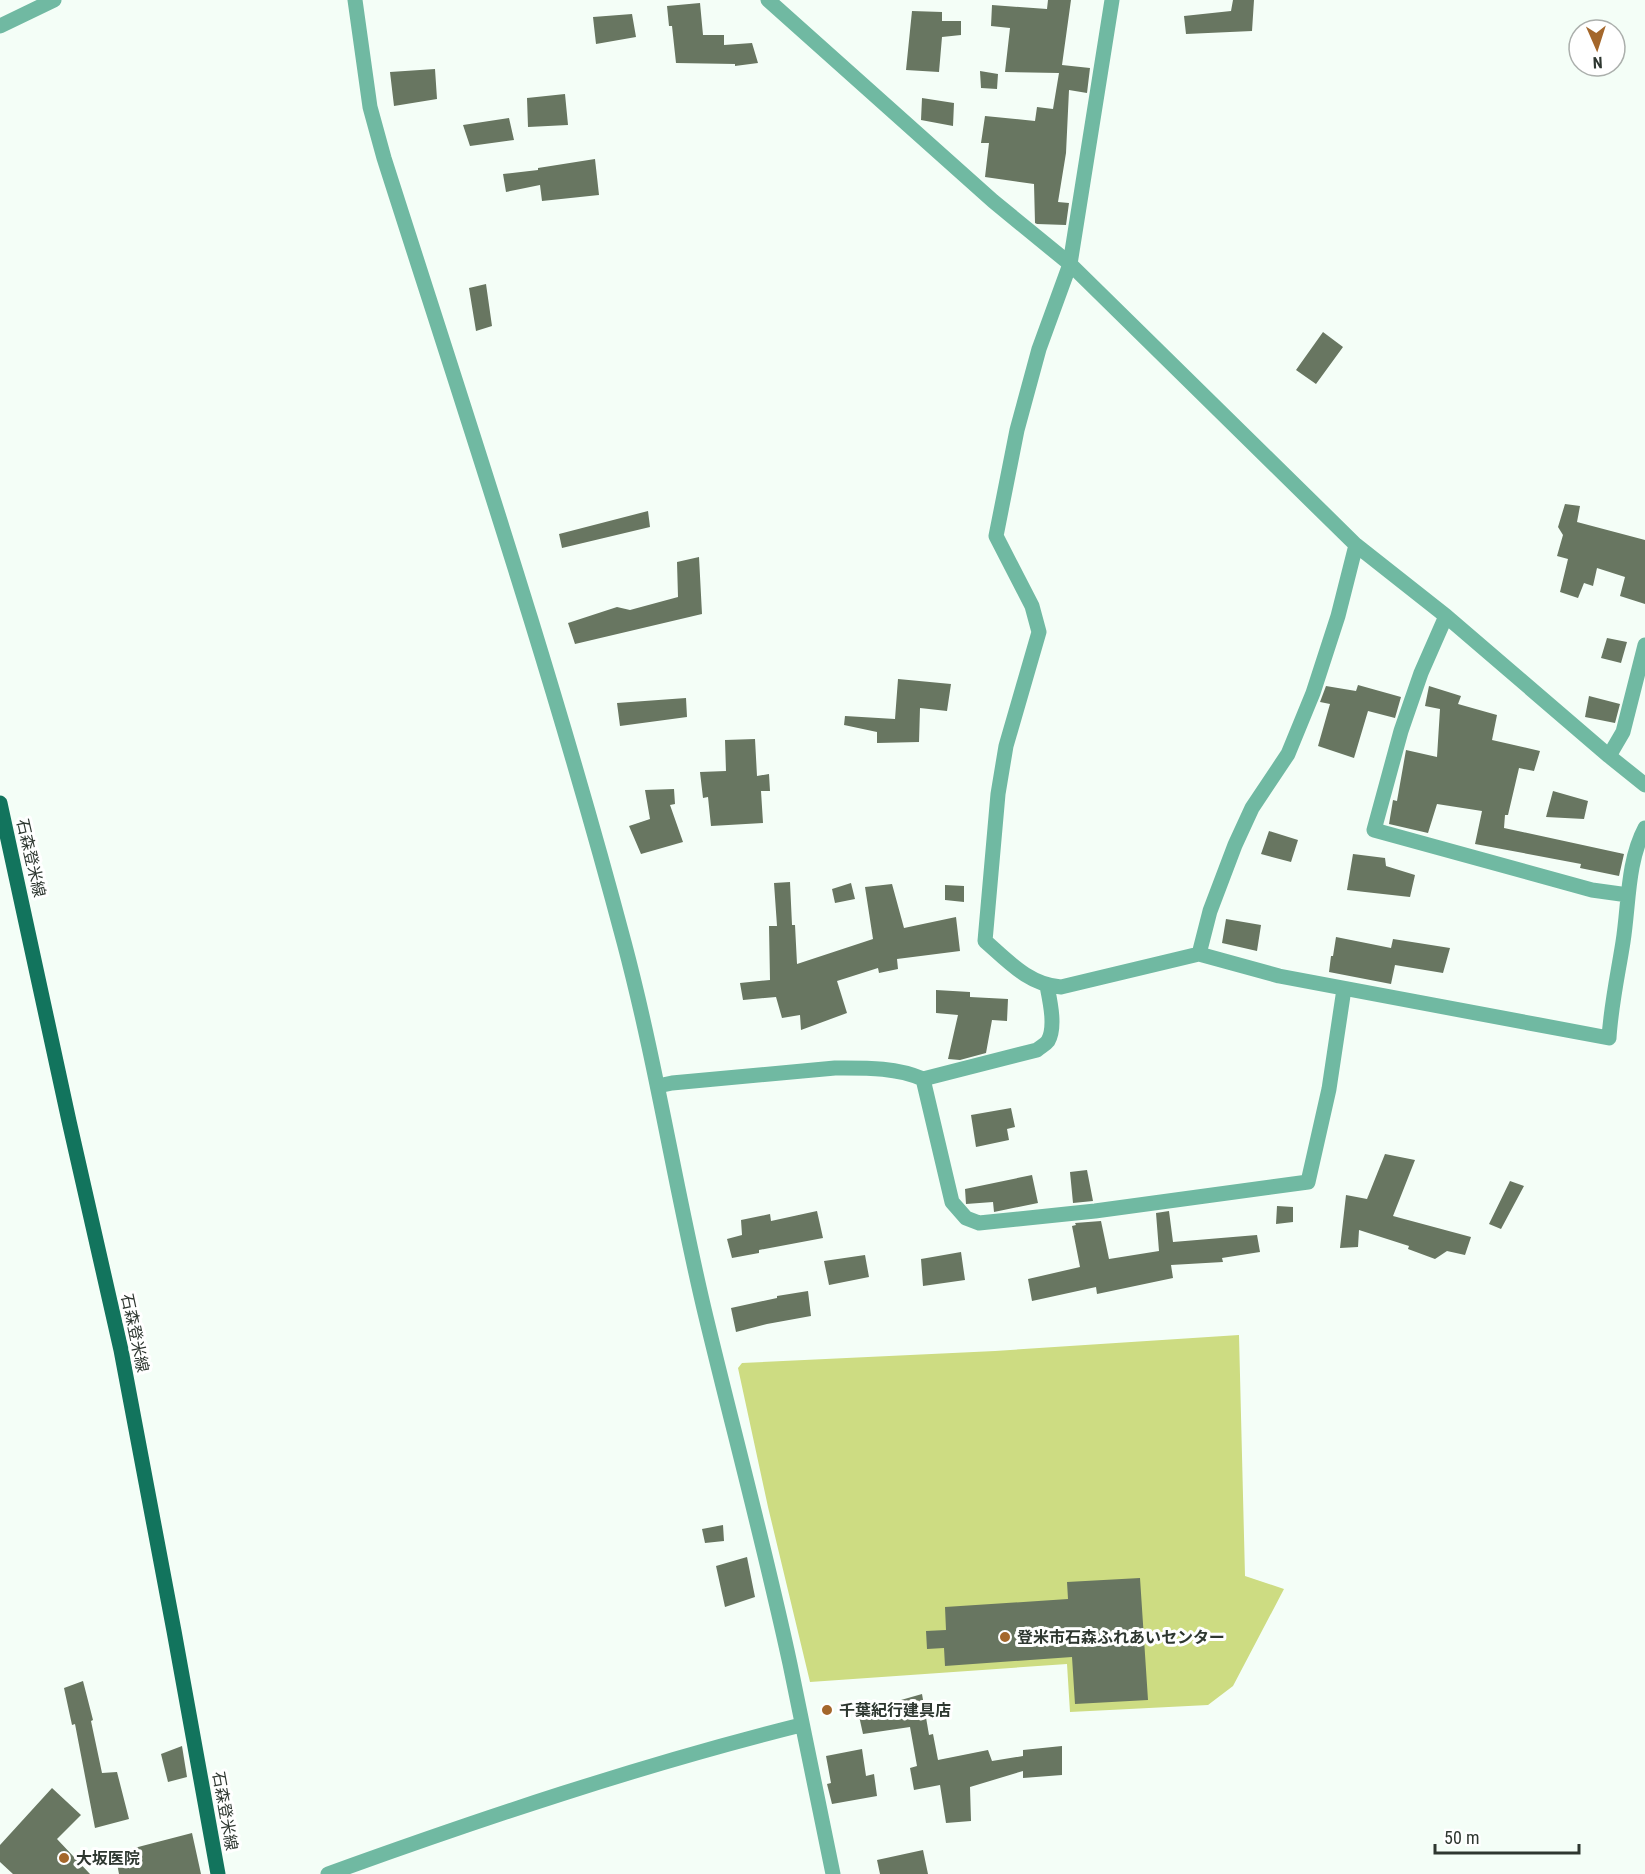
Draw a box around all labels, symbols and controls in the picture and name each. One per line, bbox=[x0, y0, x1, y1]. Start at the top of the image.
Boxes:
north arrow bbox=[1567, 18, 1627, 78]
text: N bbox=[1592, 53, 1603, 72]
street label: 石森登米線 bbox=[13, 817, 49, 899]
street label: 石森登米線 bbox=[117, 1292, 153, 1374]
place label: 登米市石森ふれあいセンター bbox=[1017, 1628, 1225, 1647]
marker: 登米市石森ふれあいセンター bbox=[998, 1630, 1012, 1644]
place label: 千葉紀行建具店 bbox=[839, 1701, 951, 1720]
marker: 千葉紀行建具店 bbox=[820, 1703, 834, 1717]
street label: 石森登米線 bbox=[209, 1770, 241, 1852]
scale bar bbox=[1435, 1817, 1579, 1855]
text: 50 m bbox=[1444, 1827, 1479, 1848]
place label: 大坂医院 bbox=[76, 1849, 140, 1868]
marker: 大坂医院 bbox=[57, 1851, 71, 1865]

